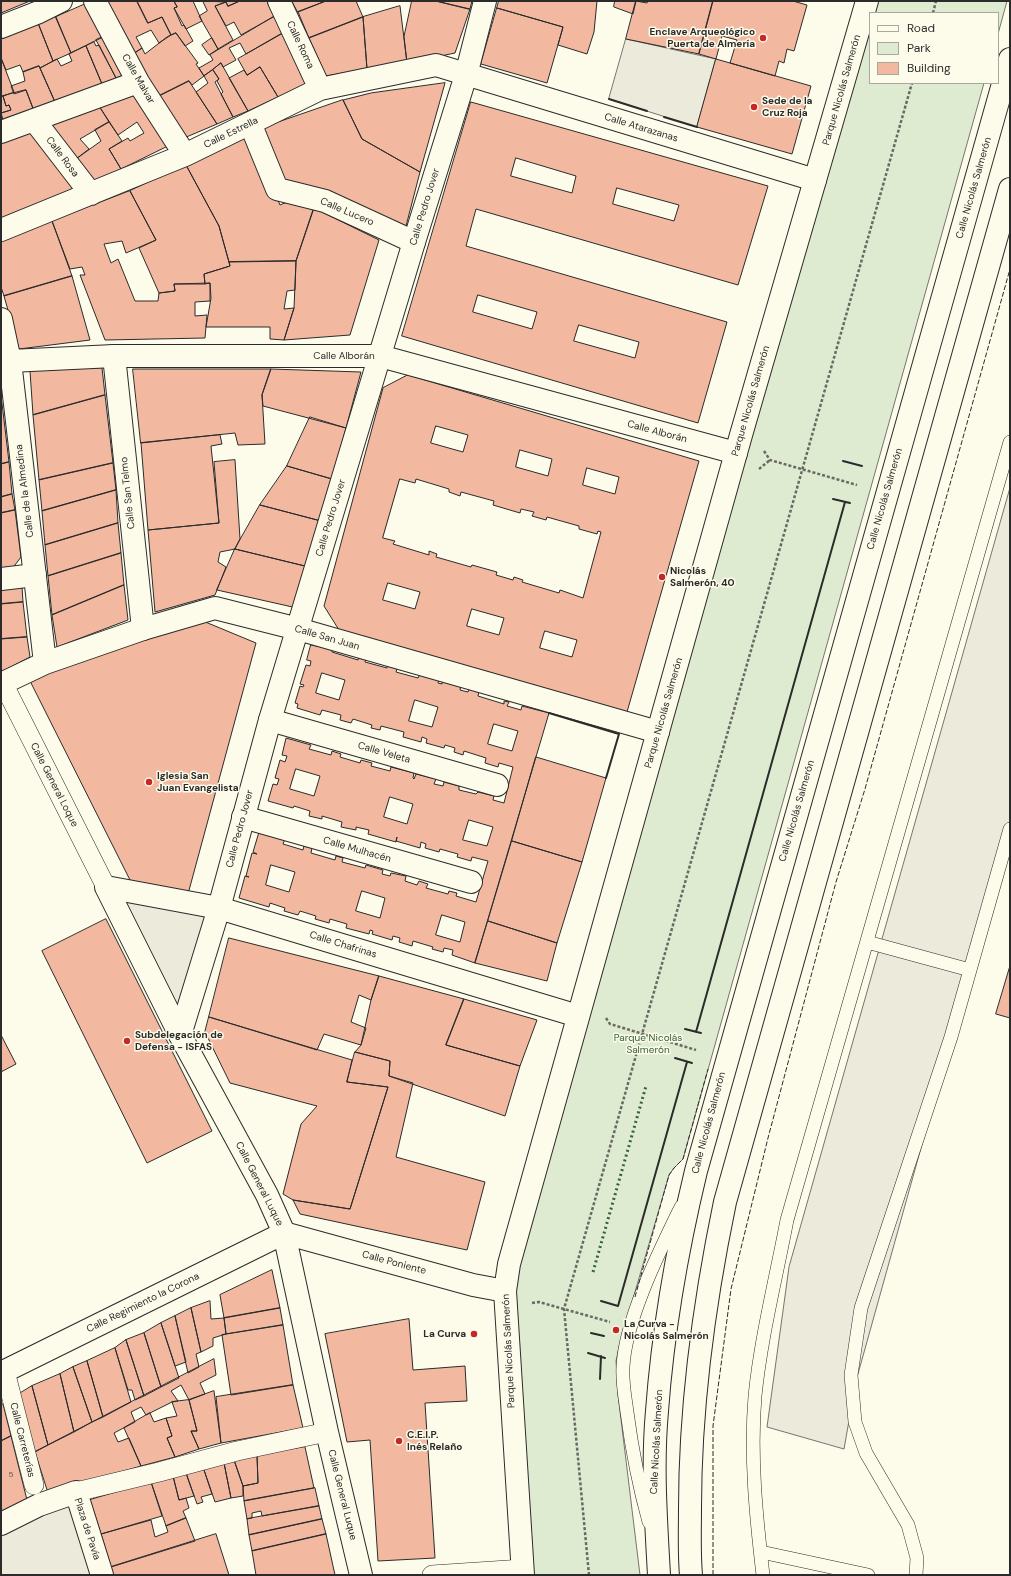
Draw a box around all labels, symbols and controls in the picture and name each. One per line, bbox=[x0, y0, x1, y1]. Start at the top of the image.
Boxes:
legend bbox=[869, 12, 999, 84]
street label: Calle Roma bbox=[284, 19, 316, 71]
text: Road bbox=[907, 20, 935, 36]
place label: Enclave Arqueológico Puerta de Almería bbox=[650, 26, 755, 50]
marker: Enclave Arqueológico Puerta de Almería bbox=[758, 33, 768, 43]
street label: Parque Nicolás Salmerón bbox=[820, 33, 864, 147]
text: Park bbox=[907, 40, 931, 56]
street label: Calle Malvar bbox=[119, 52, 157, 106]
text: Building bbox=[907, 60, 951, 76]
place label: Sede de la Cruz Roja bbox=[762, 95, 812, 118]
marker: Sede de la Cruz Roja bbox=[749, 102, 759, 112]
street label: Calle Atarazanas bbox=[603, 111, 679, 145]
street label: Calle Estrella bbox=[202, 115, 260, 151]
street label: Calle Rosa bbox=[43, 134, 81, 180]
street label: Calle Nicolás Salmerón bbox=[954, 136, 994, 240]
street label: Calle Pedro Jover bbox=[408, 167, 442, 247]
street label: Calle Lucero bbox=[318, 195, 376, 229]
street label: Parque Nicolás Salmerón bbox=[729, 344, 773, 458]
street label: Calle Alborán bbox=[313, 350, 375, 362]
street label: Calle Alborán bbox=[626, 418, 688, 446]
street label: Calle de la Almedina bbox=[13, 444, 37, 538]
street label: Calle Nicolás Salmerón bbox=[865, 447, 905, 551]
street label: Calle San Telmo bbox=[118, 456, 138, 530]
street label: Calle Pedro Jover bbox=[314, 478, 348, 558]
place label: Nicolás Salmerón, 40 bbox=[670, 565, 735, 588]
marker: Nicolás Salmerón, 40 bbox=[657, 572, 667, 582]
street label: Calle San Juan bbox=[293, 623, 361, 653]
street label: Parque Nicolás Salmerón bbox=[642, 656, 686, 770]
street label: Calle Veleta bbox=[356, 740, 412, 766]
street label: Calle General Loque bbox=[28, 741, 80, 829]
street label: Calle Nicolás Salmerón bbox=[777, 759, 817, 863]
place label: Iglesia San Juan Evangelista bbox=[157, 770, 239, 794]
marker: Iglesia San Juan Evangelista bbox=[144, 777, 154, 787]
street label: Calle Pedro Jover bbox=[224, 789, 256, 869]
street label: Calle Mulhacén bbox=[322, 835, 392, 865]
street label: Calle Chafrinas bbox=[308, 929, 378, 961]
place label: Subdelegación de Defensa - ISFAS bbox=[135, 1029, 223, 1052]
park label: Parque Nicolás Salmerón bbox=[614, 1032, 682, 1056]
marker: Subdelegación de Defensa - ISFAS bbox=[122, 1036, 132, 1046]
street label: Calle Nicolás Salmerón bbox=[690, 1071, 728, 1175]
street label: Calle General Luque bbox=[233, 1140, 285, 1228]
street label: Calle Poniente bbox=[361, 1249, 427, 1277]
street label: Calle Regimiento la Corona bbox=[85, 1270, 201, 1336]
street label: Parque Nicolás Salmerón bbox=[500, 1294, 518, 1408]
place label: La Curva - Nicolás Salmerón bbox=[624, 1318, 709, 1342]
marker: La Curva - Nicolás Salmerón bbox=[611, 1325, 621, 1335]
place label: La Curva bbox=[423, 1328, 466, 1340]
marker: La Curva bbox=[469, 1329, 479, 1339]
street label: Calle Nicolás Salmerón bbox=[648, 1389, 666, 1495]
street label: Calle Carreterías bbox=[7, 1401, 37, 1479]
place label: C.E.I.P. Inés Relaño bbox=[407, 1429, 462, 1452]
marker: C.E.I.P. Inés Relaño bbox=[394, 1436, 404, 1446]
street label: Calle General Luque bbox=[325, 1449, 359, 1541]
house number: 5 bbox=[9, 1470, 13, 1480]
street label: Plaza de Pavía bbox=[71, 1496, 103, 1562]

